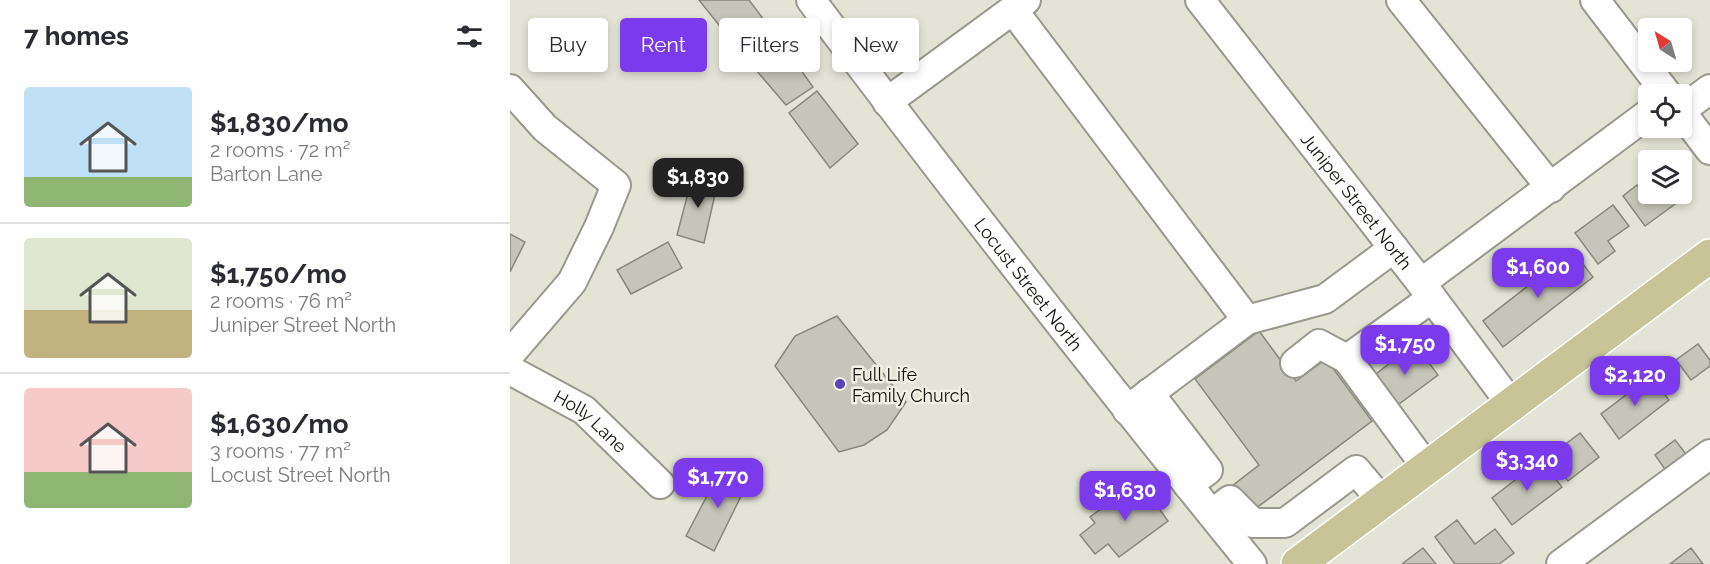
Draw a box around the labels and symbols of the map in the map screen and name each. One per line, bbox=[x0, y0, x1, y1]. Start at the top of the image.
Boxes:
north arrow bbox=[1638, 18, 1692, 72]
street label: Juniper Street North bbox=[1297, 128, 1417, 274]
pin: $1,830 bbox=[649, 158, 747, 209]
street label: Locust Street North bbox=[970, 213, 1087, 355]
pin: $1,600 bbox=[1489, 248, 1587, 299]
pin: $1,750 bbox=[1356, 325, 1454, 376]
pin: $2,120 bbox=[1586, 356, 1684, 407]
place label: Full Life Family Church bbox=[852, 364, 970, 406]
marker: Full Life Family Church bbox=[833, 377, 847, 391]
street label: Holly Lane bbox=[550, 385, 632, 457]
pin: $3,340 bbox=[1478, 441, 1576, 492]
pin: $1,770 bbox=[669, 458, 767, 509]
pin: $1,630 bbox=[1076, 471, 1174, 522]

